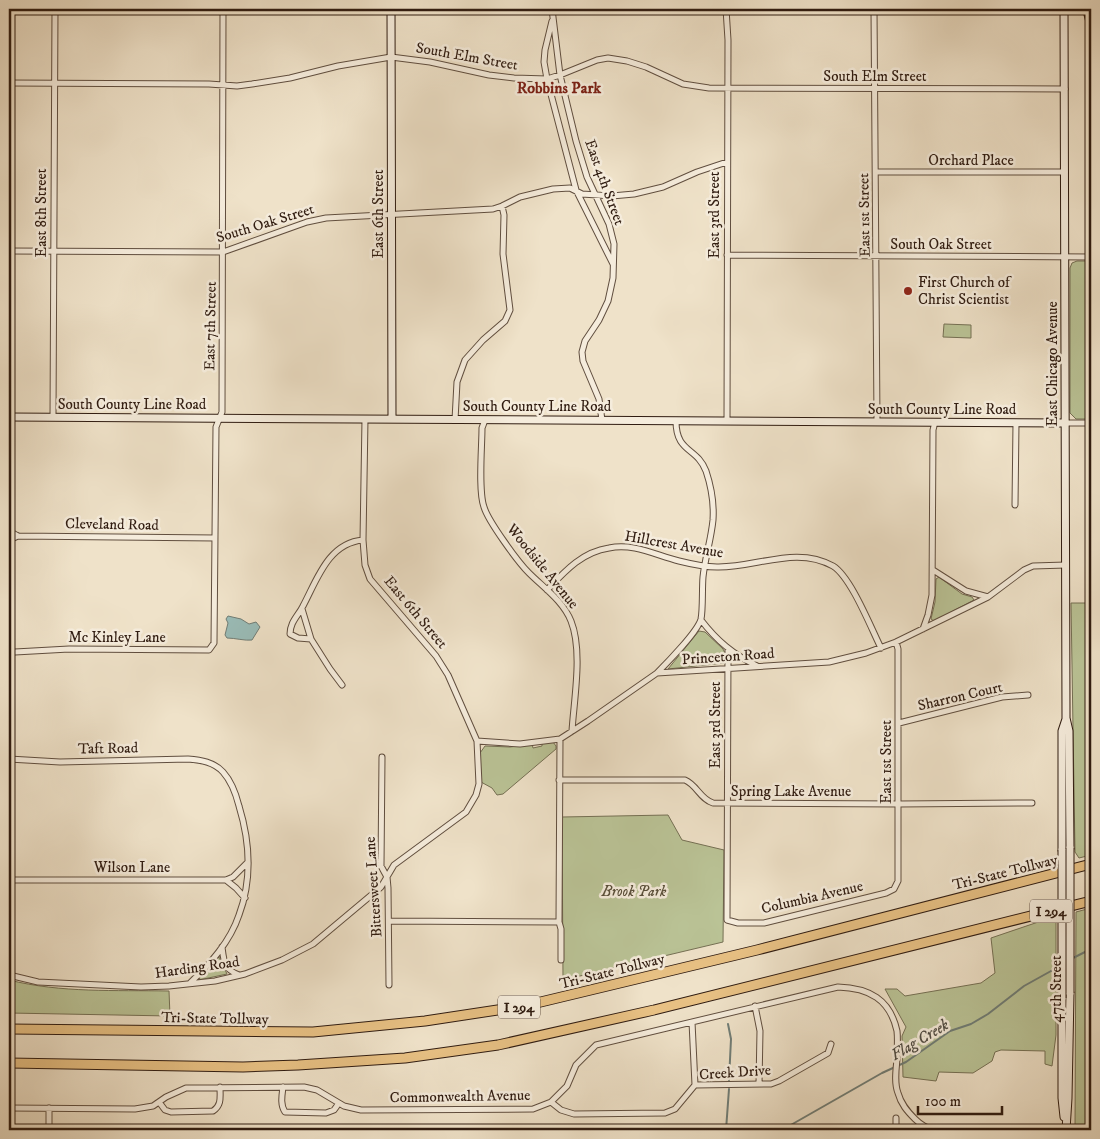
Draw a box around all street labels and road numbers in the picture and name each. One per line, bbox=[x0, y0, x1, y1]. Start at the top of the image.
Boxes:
street label: South Elm Street bbox=[414, 38, 520, 75]
street label: South Elm Street bbox=[823, 67, 927, 86]
street label: East 4th Street bbox=[580, 137, 629, 228]
street label: Orchard Place bbox=[928, 151, 1014, 170]
street label: East 8th Street bbox=[32, 168, 51, 257]
street label: East 6th Street bbox=[369, 169, 388, 259]
street label: East 3rd Street bbox=[705, 171, 724, 259]
street label: East 1st Street bbox=[854, 173, 875, 257]
street label: South Oak Street bbox=[214, 200, 317, 247]
street label: South Oak Street bbox=[890, 235, 992, 254]
street label: East 7th Street bbox=[200, 281, 221, 371]
street label: East Chicago Avenue bbox=[1043, 301, 1062, 427]
street label: South County Line Road bbox=[58, 395, 207, 414]
street label: South County Line Road bbox=[463, 397, 612, 416]
street label: South County Line Road bbox=[868, 400, 1017, 419]
street label: Cleveland Road bbox=[65, 514, 160, 535]
street label: Woodside Avenue bbox=[502, 519, 583, 613]
street label: Hillcrest Avenue bbox=[623, 526, 725, 563]
street label: East 6th Street bbox=[380, 572, 452, 653]
street label: Mc Kinley Lane bbox=[68, 628, 166, 647]
street label: Princeton Road bbox=[681, 644, 776, 669]
street label: Sharron Court bbox=[916, 677, 1005, 715]
street label: East 3rd Street bbox=[706, 681, 725, 769]
street label: East 1st Street bbox=[877, 720, 896, 804]
street label: Taft Road bbox=[78, 738, 139, 759]
street label: Spring Lake Avenue bbox=[731, 782, 851, 801]
street label: Bittersweet Lane bbox=[361, 836, 386, 938]
street label: Tri-State Tollway bbox=[951, 850, 1060, 895]
street label: Wilson Lane bbox=[93, 858, 170, 877]
street label: Columbia Avenue bbox=[759, 877, 865, 918]
road number: I 294 bbox=[1030, 899, 1072, 922]
street label: Tri-State Tollway bbox=[558, 949, 667, 994]
street label: Harding Road bbox=[154, 952, 241, 983]
street label: 47th Street bbox=[1047, 955, 1066, 1023]
road number: I 294 bbox=[498, 996, 540, 1019]
street label: Tri-State Tollway bbox=[161, 1008, 270, 1029]
street label: Creek Drive bbox=[698, 1061, 772, 1084]
street label: Commonwealth Avenue bbox=[390, 1086, 530, 1107]

